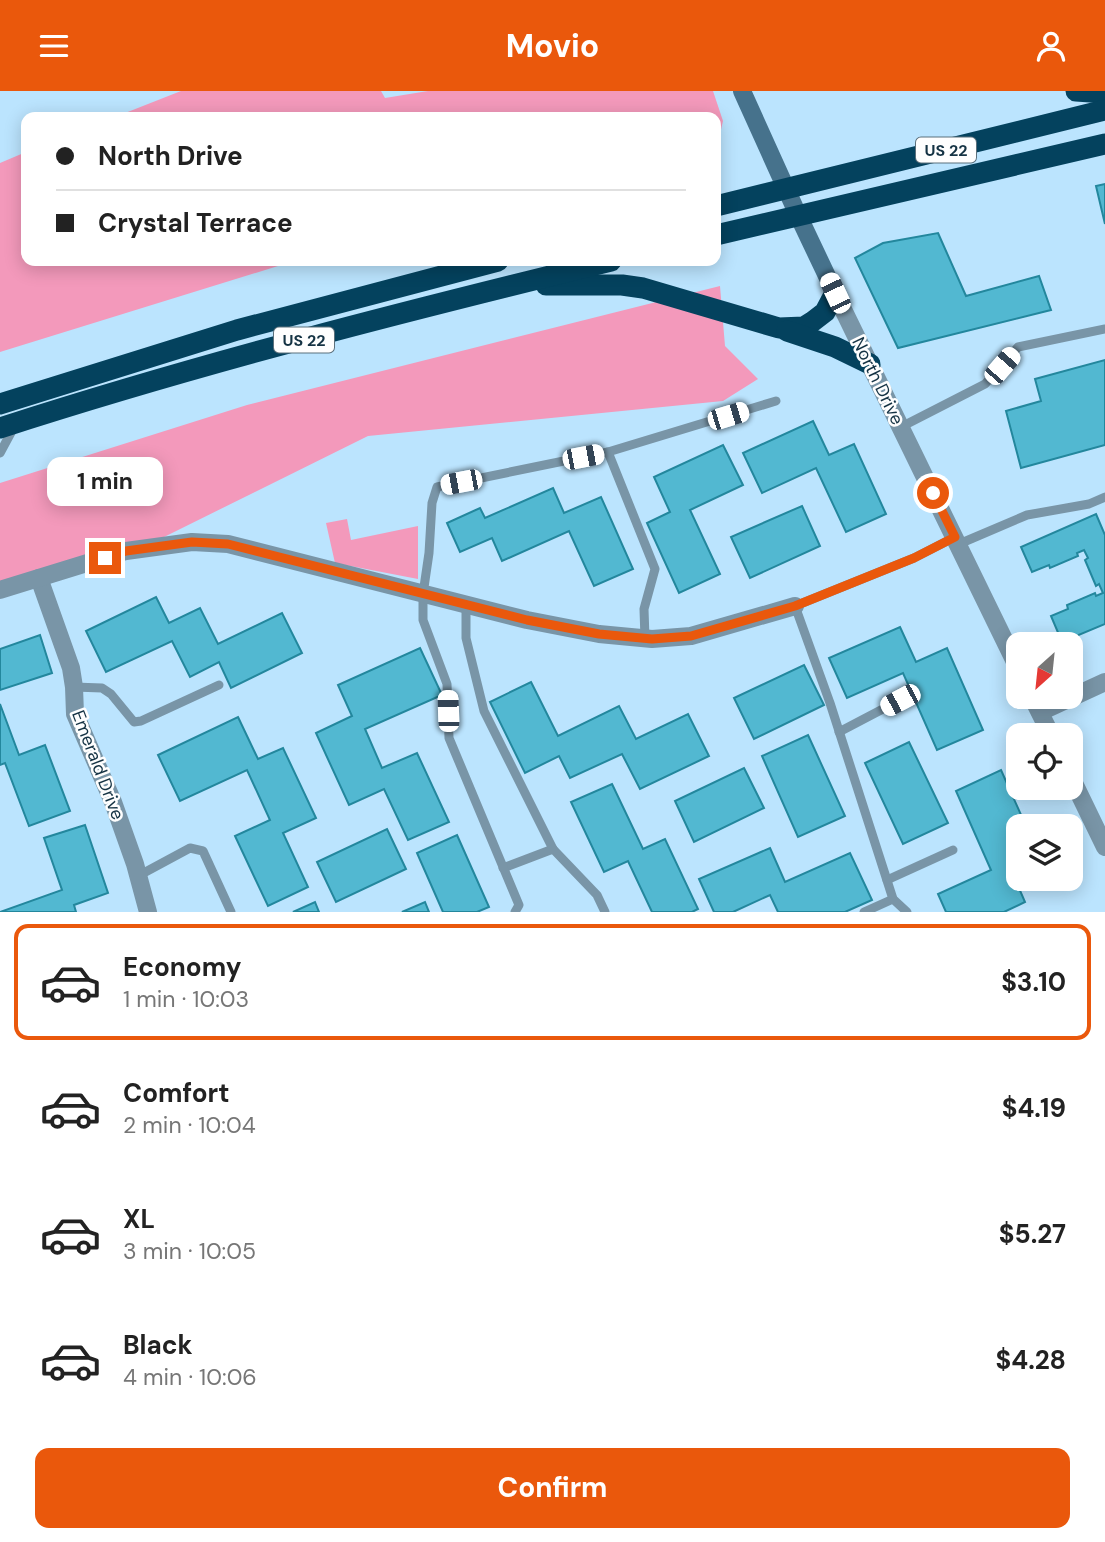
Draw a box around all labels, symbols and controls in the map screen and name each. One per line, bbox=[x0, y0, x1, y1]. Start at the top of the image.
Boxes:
text: Movio bbox=[506, 25, 599, 67]
icon: menu bbox=[35, 27, 73, 65]
icon: person bbox=[1032, 27, 1070, 65]
road number: US 22 bbox=[916, 137, 976, 163]
text: North Drive bbox=[98, 139, 243, 173]
text: Crystal Terrace bbox=[98, 206, 293, 240]
car bbox=[817, 270, 854, 316]
road number: US 22 bbox=[274, 327, 334, 353]
street label: North Drive bbox=[846, 333, 910, 429]
car bbox=[981, 343, 1024, 389]
car bbox=[705, 400, 752, 432]
car bbox=[561, 443, 606, 471]
callout: 1 min bbox=[47, 456, 163, 505]
text: 1 min bbox=[77, 466, 133, 496]
car bbox=[439, 468, 484, 496]
route start bbox=[917, 477, 949, 509]
route end bbox=[89, 542, 121, 574]
north arrow bbox=[1006, 632, 1083, 709]
map controls bbox=[1006, 632, 1083, 891]
car bbox=[877, 681, 924, 719]
car bbox=[437, 690, 460, 732]
street label: Emerald Drive bbox=[66, 707, 130, 823]
button: locate bbox=[1006, 723, 1083, 800]
button: layers bbox=[1006, 814, 1083, 891]
text: Economy bbox=[123, 950, 241, 984]
icon: car bbox=[39, 951, 102, 1014]
text: $3.10 bbox=[1001, 965, 1066, 999]
text: 1 min · 10:03 bbox=[123, 984, 249, 1014]
text: Comfort bbox=[123, 1076, 229, 1110]
icon: car bbox=[39, 1077, 102, 1140]
text: $4.19 bbox=[1002, 1091, 1066, 1125]
text: 2 min · 10:04 bbox=[123, 1110, 256, 1140]
text: XL bbox=[123, 1202, 155, 1236]
icon: car bbox=[39, 1203, 102, 1266]
text: $5.27 bbox=[999, 1217, 1066, 1251]
text: 3 min · 10:05 bbox=[123, 1236, 256, 1266]
text: Black bbox=[123, 1328, 193, 1362]
icon: car bbox=[39, 1329, 102, 1392]
text: $4.28 bbox=[996, 1343, 1066, 1377]
text: 4 min · 10:06 bbox=[123, 1362, 257, 1392]
button: Confirm bbox=[35, 1448, 1070, 1528]

